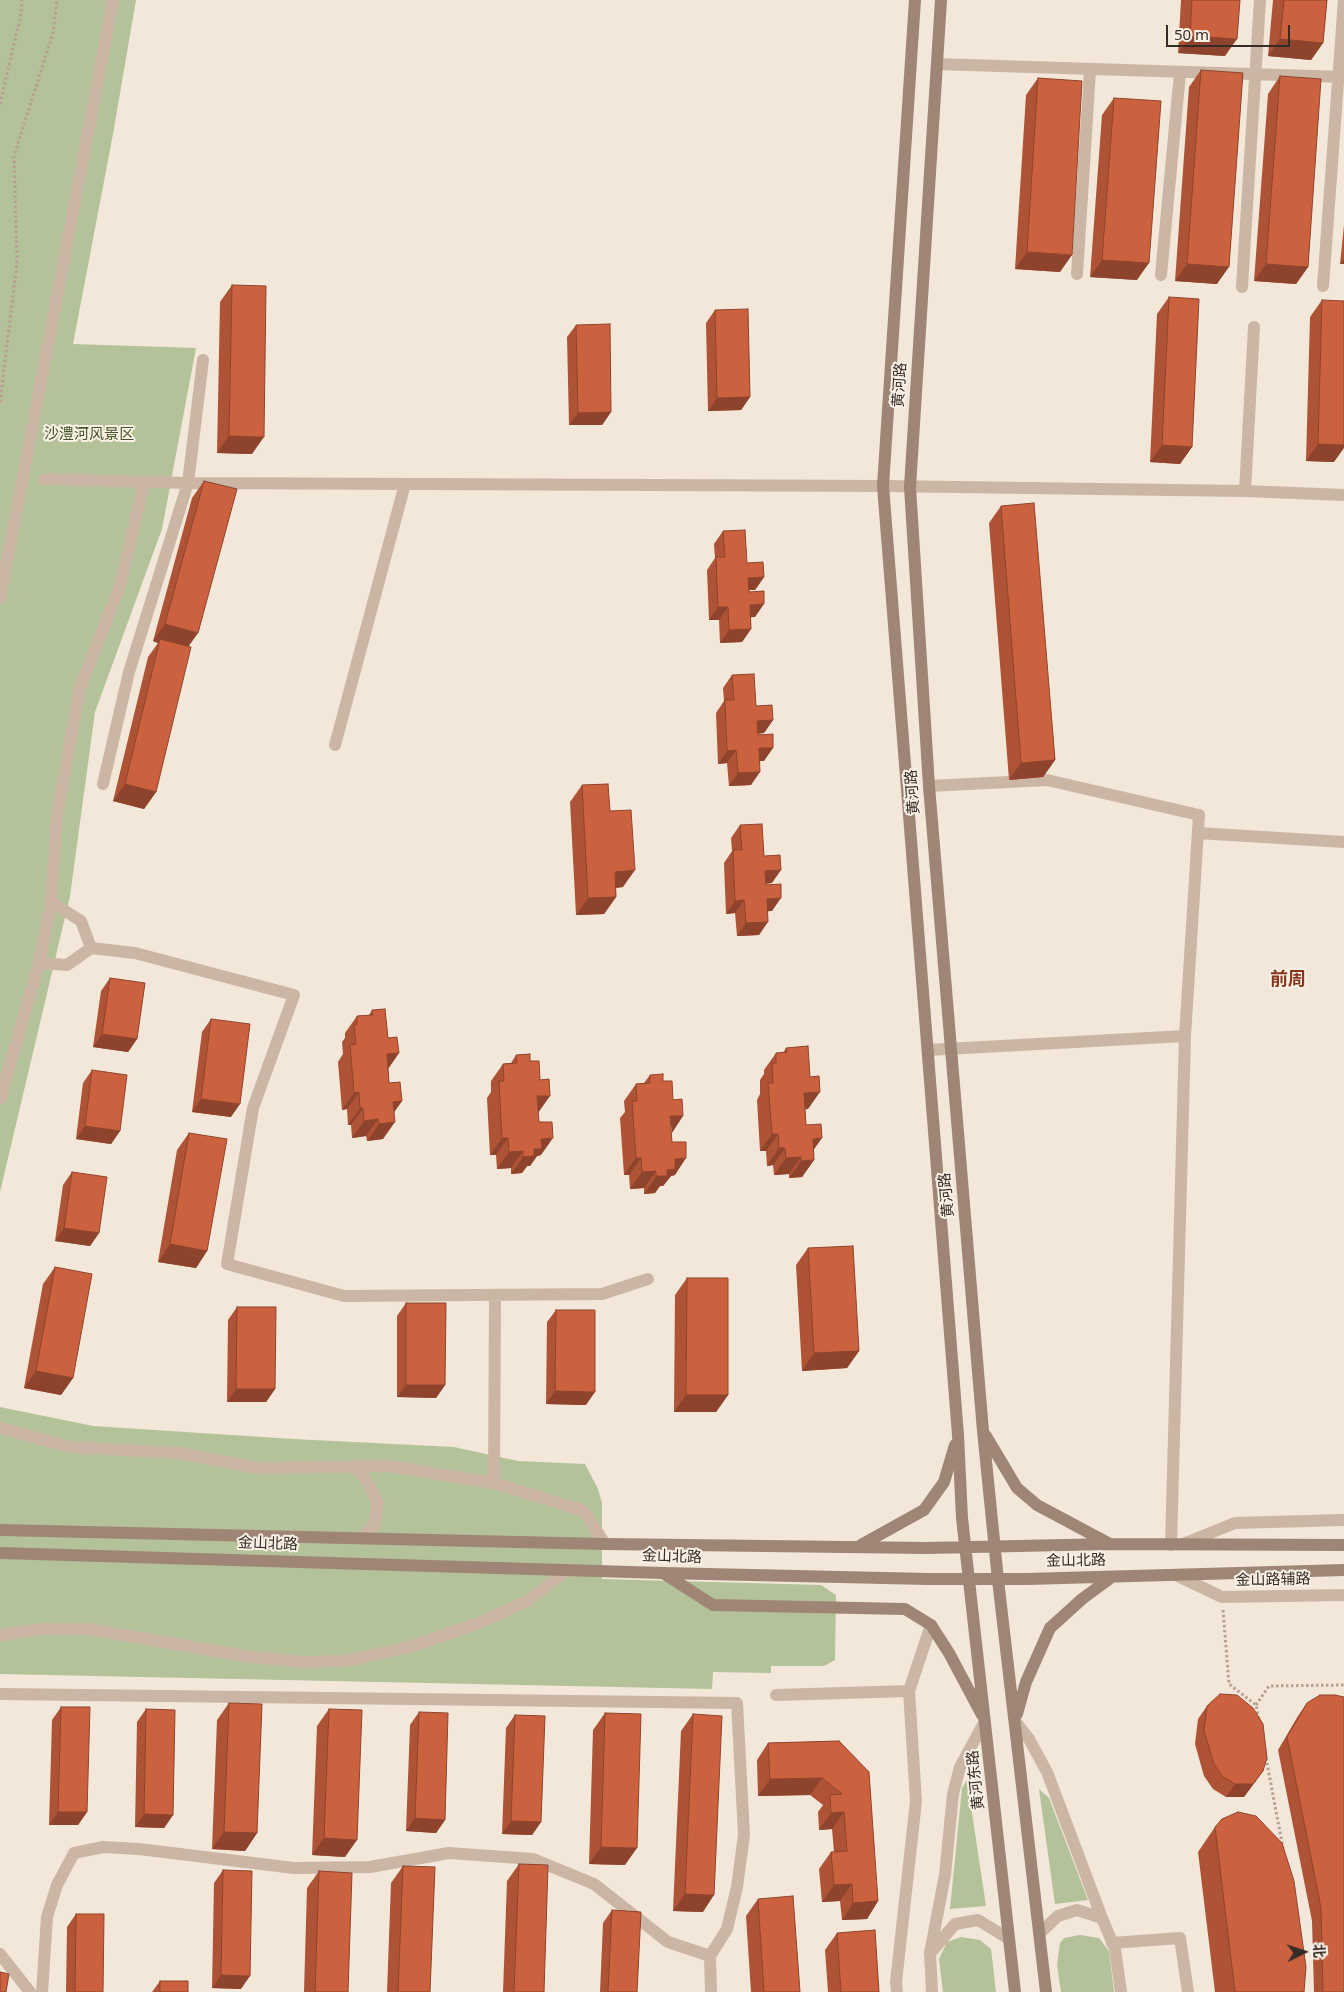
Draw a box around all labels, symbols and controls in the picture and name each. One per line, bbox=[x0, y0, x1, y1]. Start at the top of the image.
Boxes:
scale bar bbox=[1169, 15, 1293, 47]
text: 50 m bbox=[1174, 24, 1209, 44]
street label: 黄河路 bbox=[889, 362, 911, 408]
park label: 沙澧河风景区 bbox=[44, 426, 134, 444]
street label: 黄河路 bbox=[902, 769, 924, 815]
district label: 前周 bbox=[1270, 969, 1306, 991]
street label: 黄河路 bbox=[936, 1172, 958, 1218]
street label: 金山北路 bbox=[238, 1534, 298, 1554]
street label: 金山北路 bbox=[642, 1547, 702, 1567]
street label: 金山北路 bbox=[1046, 1551, 1106, 1571]
street label: 金山路辅路 bbox=[1235, 1570, 1311, 1590]
street label: 黄河东路 bbox=[964, 1749, 988, 1811]
north arrow bbox=[1279, 1927, 1329, 1977]
text: 北 bbox=[1309, 1943, 1329, 1959]

